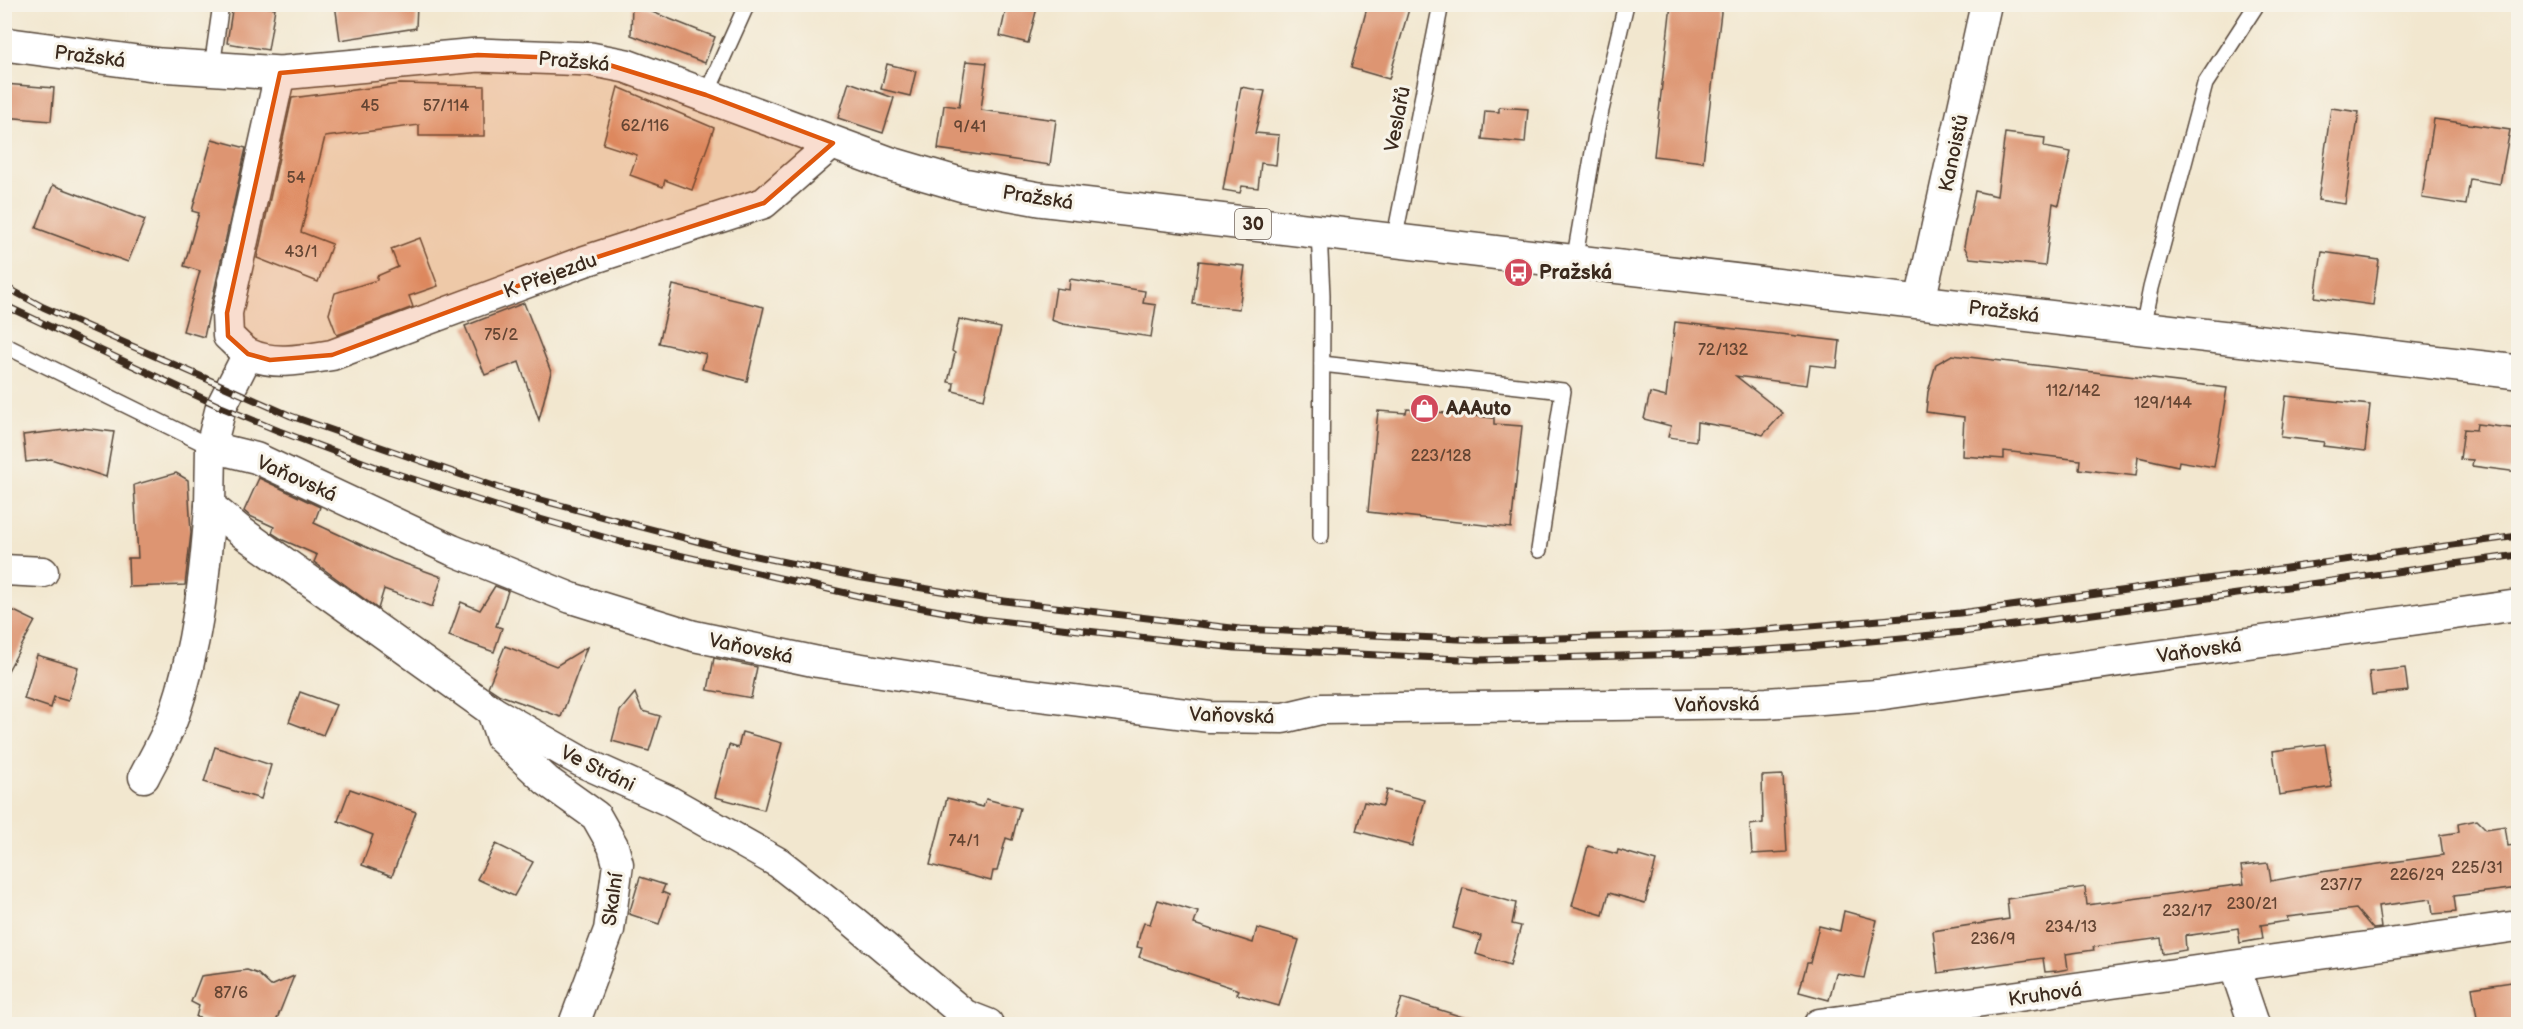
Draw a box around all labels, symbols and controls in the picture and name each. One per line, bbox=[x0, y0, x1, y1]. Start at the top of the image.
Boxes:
street label: Pražská bbox=[53, 41, 127, 73]
street label: Pražská bbox=[537, 47, 611, 77]
street label: Veslařů bbox=[1380, 84, 1416, 154]
house number: 45 bbox=[361, 97, 379, 116]
house number: 57/114 bbox=[423, 97, 469, 116]
street label: Kanoistů bbox=[1934, 112, 1974, 194]
house number: 62/116 bbox=[621, 117, 670, 136]
house number: 9/41 bbox=[954, 118, 986, 137]
house number: 54 bbox=[287, 169, 306, 188]
street label: Pražská bbox=[1001, 181, 1075, 215]
road number: 30 bbox=[1235, 209, 1271, 239]
house number: 43/1 bbox=[284, 243, 318, 262]
street label: K Přejezdu bbox=[500, 248, 600, 304]
bus stop icon: Pražská bbox=[1502, 256, 1534, 288]
place label: Pražská bbox=[1539, 261, 1612, 285]
street label: Pražská bbox=[1967, 296, 2041, 328]
house number: 75/2 bbox=[484, 326, 518, 345]
house number: 72/132 bbox=[1698, 341, 1749, 360]
house number: 112/142 bbox=[2046, 382, 2101, 401]
shop icon: AAAuto bbox=[1409, 392, 1441, 424]
house number: 129/144 bbox=[2134, 394, 2192, 413]
place label: AAAuto bbox=[1445, 397, 1511, 421]
house number: 223/128 bbox=[1411, 447, 1471, 466]
street label: Vaňovská bbox=[253, 451, 340, 507]
street label: Vaňovská bbox=[707, 628, 795, 670]
street label: Vaňovská bbox=[2155, 633, 2243, 669]
street label: Vaňovská bbox=[1674, 692, 1760, 718]
street label: Vaňovská bbox=[1189, 703, 1275, 729]
street label: Ve Stráni bbox=[556, 741, 639, 797]
house number: 74/1 bbox=[948, 832, 980, 851]
house number: 225/31 bbox=[2451, 859, 2503, 878]
house number: 226/29 bbox=[2390, 866, 2444, 885]
street label: Skalní bbox=[597, 871, 629, 927]
house number: 237/7 bbox=[2320, 876, 2362, 895]
house number: 230/21 bbox=[2227, 895, 2278, 914]
house number: 232/17 bbox=[2162, 902, 2212, 921]
house number: 234/13 bbox=[2045, 918, 2097, 937]
house number: 236/9 bbox=[1970, 930, 2016, 949]
street label: Kruhová bbox=[2007, 978, 2084, 1012]
house number: 87/6 bbox=[214, 984, 248, 1003]

